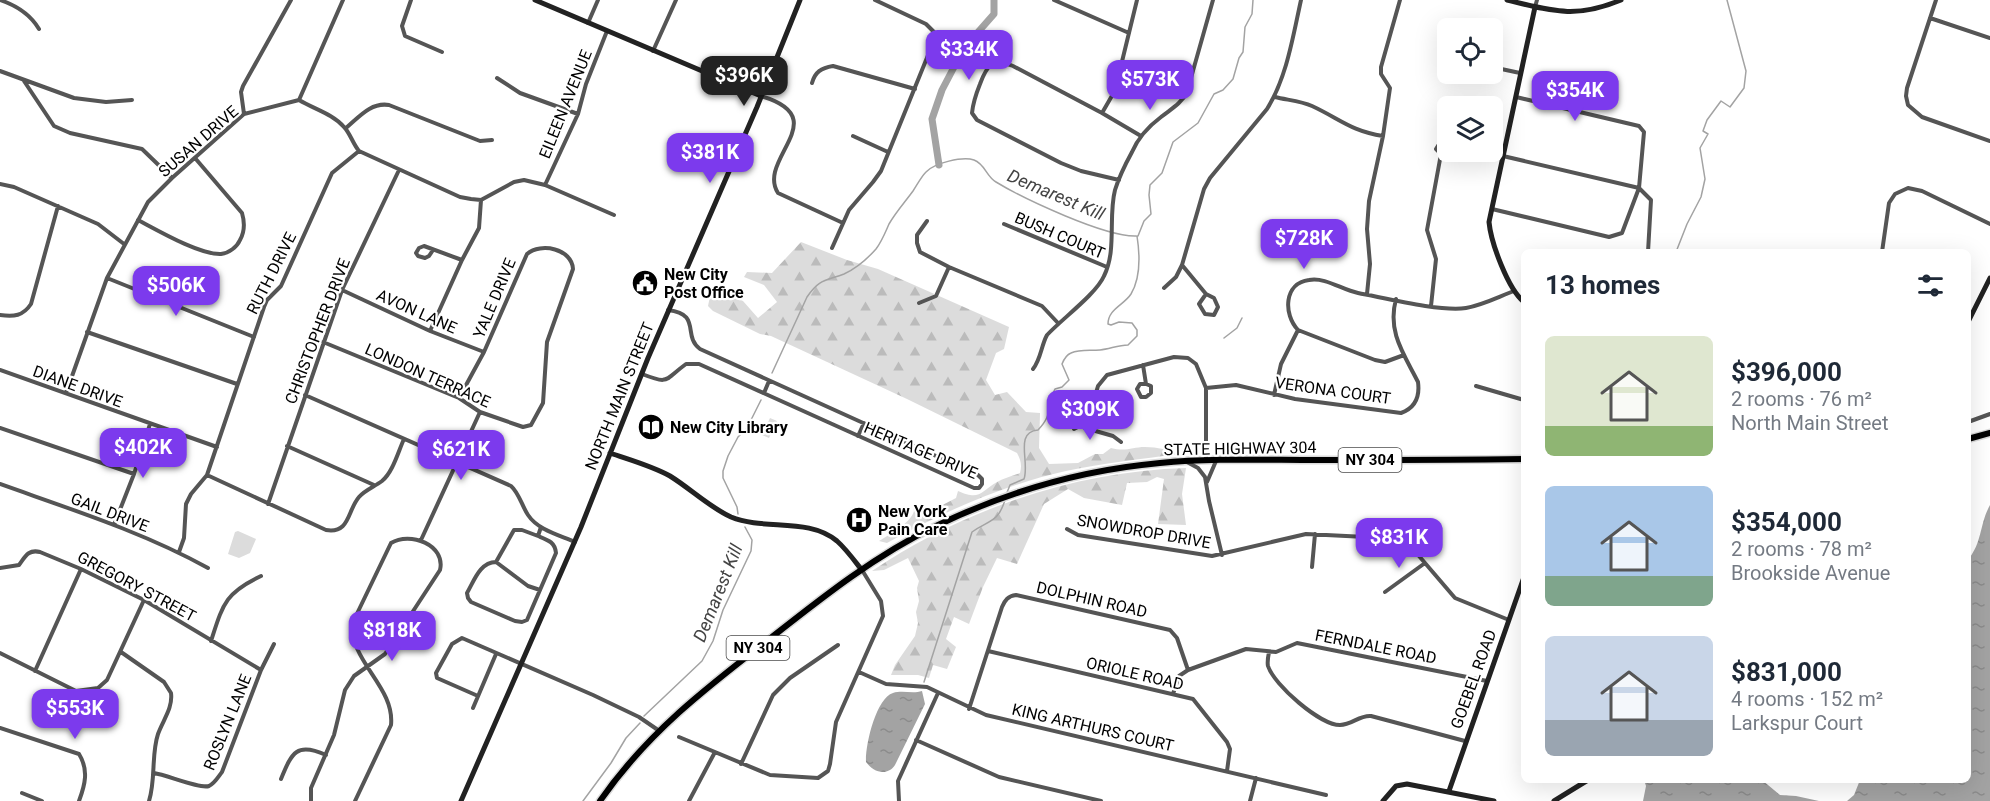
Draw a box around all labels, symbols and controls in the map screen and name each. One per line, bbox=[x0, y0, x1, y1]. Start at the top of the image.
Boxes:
map controls bbox=[1437, 18, 1503, 162]
button: locate bbox=[1437, 18, 1503, 84]
pin: $334K bbox=[927, 30, 1011, 81]
text: $334K bbox=[940, 37, 998, 61]
street label: EILEEN AVENUE bbox=[535, 47, 596, 161]
pin: $396K bbox=[702, 56, 786, 107]
pin: $573K bbox=[1108, 60, 1192, 111]
text: $396K bbox=[715, 63, 773, 87]
text: $573K bbox=[1121, 67, 1179, 91]
pin: $354K bbox=[1533, 71, 1617, 122]
text: $354K bbox=[1546, 78, 1604, 102]
button: layers bbox=[1437, 96, 1503, 162]
street label: SUSAN DRIVE bbox=[155, 102, 242, 181]
pin: $381K bbox=[668, 133, 752, 184]
text: $381K bbox=[681, 140, 739, 164]
water label: Demarest Kill bbox=[1005, 165, 1109, 225]
street label: BUSH COURT bbox=[1012, 208, 1108, 263]
pin: $728K bbox=[1262, 219, 1346, 270]
text: $728K bbox=[1275, 226, 1333, 250]
street label: RUTH DRIVE bbox=[243, 229, 300, 317]
street label: YALE DRIVE bbox=[469, 255, 520, 341]
street label: CHRISTOPHER DRIVE bbox=[281, 256, 354, 407]
place label: New City Post Office bbox=[664, 265, 744, 302]
pin: $506K bbox=[134, 266, 218, 317]
public building icon: New City Post Office bbox=[630, 268, 660, 298]
icon: filters bbox=[1914, 269, 1947, 302]
text: 13 homes bbox=[1545, 270, 1660, 300]
text: $506K bbox=[147, 273, 205, 297]
street label: AVON LANE bbox=[374, 285, 460, 338]
street label: NORTH MAIN STREET bbox=[581, 319, 658, 473]
street label: LONDON TERRACE bbox=[362, 339, 493, 412]
text: $396,000 bbox=[1731, 357, 1842, 387]
icon: home bbox=[1593, 360, 1665, 432]
street label: DIANE DRIVE bbox=[30, 361, 125, 411]
street label: VERONA COURT bbox=[1274, 373, 1392, 408]
text: 2 rooms · 76 m² bbox=[1731, 387, 1872, 411]
pin: $309K bbox=[1048, 390, 1132, 441]
text: $309K bbox=[1061, 397, 1119, 421]
text: North Main Street bbox=[1731, 411, 1888, 435]
library icon: New City Library bbox=[636, 412, 666, 442]
place label: New City Library bbox=[670, 418, 789, 437]
street label: HERITAGE DRIVE bbox=[861, 418, 981, 483]
pin: $402K bbox=[101, 428, 185, 479]
pin: $621K bbox=[419, 430, 503, 481]
text: $402K bbox=[114, 435, 172, 459]
text: $621K bbox=[432, 437, 490, 461]
street label: STATE HIGHWAY 304 bbox=[1164, 438, 1316, 459]
road number: NY 304 bbox=[1338, 448, 1402, 472]
street label: GAIL DRIVE bbox=[68, 489, 152, 536]
place label: New York Pain Care bbox=[878, 502, 948, 539]
hospital icon: New York Pain Care bbox=[844, 505, 874, 535]
text: $354,000 bbox=[1731, 507, 1842, 537]
street label: SNOWDROP DRIVE bbox=[1076, 510, 1212, 553]
icon: home bbox=[1593, 510, 1665, 582]
pin: $831K bbox=[1357, 518, 1441, 569]
text: $831K bbox=[1370, 525, 1428, 549]
text: 2 rooms · 78 m² bbox=[1731, 537, 1872, 561]
water label: Demarest Kill bbox=[688, 540, 747, 645]
street label: GREGORY STREET bbox=[74, 547, 200, 626]
text: Brookside Avenue bbox=[1731, 561, 1890, 585]
street label: DOLPHIN ROAD bbox=[1035, 578, 1149, 621]
pin: $818K bbox=[350, 611, 434, 662]
text: $818K bbox=[363, 618, 421, 642]
street label: FERNDALE ROAD bbox=[1314, 625, 1438, 668]
street label: GOEBEL ROAD bbox=[1447, 627, 1500, 731]
road number: NY 304 bbox=[726, 636, 789, 660]
street label: ORIOLE ROAD bbox=[1084, 653, 1186, 694]
text: $831,000 bbox=[1731, 657, 1842, 687]
icon: home bbox=[1593, 660, 1665, 732]
street label: ROSLYN LANE bbox=[200, 671, 255, 773]
text: 4 rooms · 152 m² bbox=[1731, 687, 1883, 711]
pin: $553K bbox=[33, 689, 117, 740]
text: $553K bbox=[46, 696, 104, 720]
street label: KING ARTHURS COURT bbox=[1010, 700, 1176, 755]
text: Larkspur Court bbox=[1731, 711, 1863, 735]

